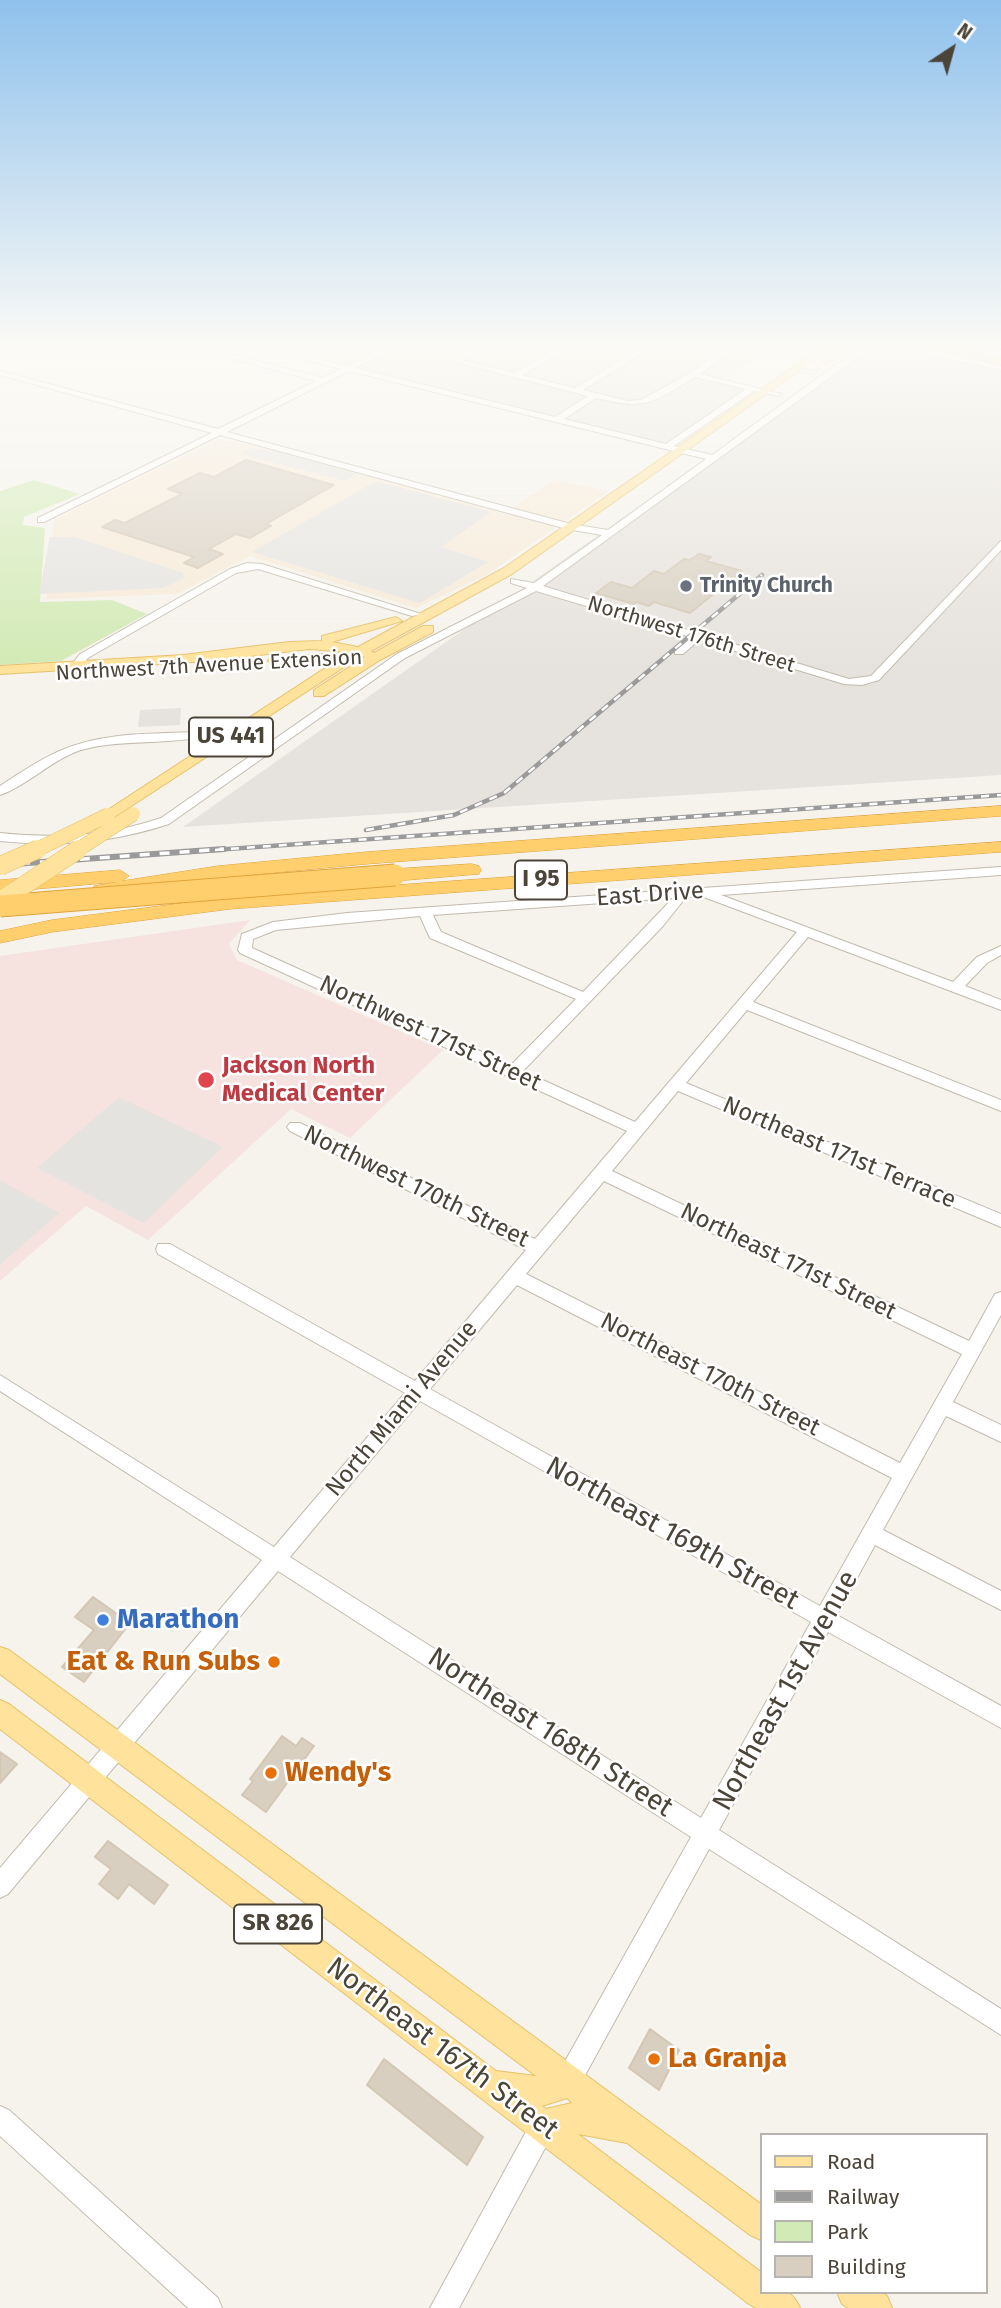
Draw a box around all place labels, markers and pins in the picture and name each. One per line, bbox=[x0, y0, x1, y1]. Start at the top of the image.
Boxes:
place label: Trinity Church bbox=[700, 573, 833, 599]
marker: Trinity Church bbox=[678, 578, 694, 594]
place label: Jackson North Medical Center bbox=[222, 1052, 384, 1108]
marker: Jackson North Medical Center bbox=[196, 1070, 216, 1090]
place label: Marathon bbox=[117, 1603, 239, 1637]
marker: Marathon bbox=[95, 1612, 111, 1628]
place label: Eat & Run Subs bbox=[67, 1645, 260, 1679]
marker: Eat & Run Subs bbox=[266, 1654, 282, 1670]
place label: Wendy's bbox=[285, 1756, 391, 1790]
marker: Wendy's bbox=[263, 1765, 279, 1781]
place label: La Granja bbox=[668, 2042, 787, 2076]
marker: La Granja bbox=[646, 2051, 662, 2067]

